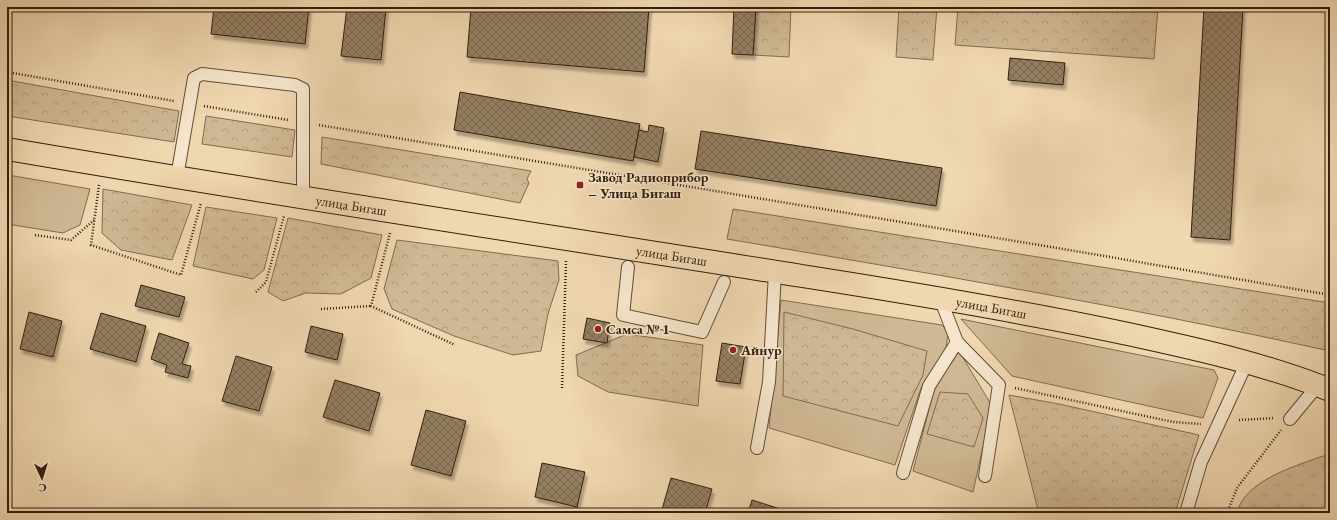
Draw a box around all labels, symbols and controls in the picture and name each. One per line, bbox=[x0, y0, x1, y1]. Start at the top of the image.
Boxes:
place label: Завод Радиоприбор – Улица Бигаш bbox=[588, 168, 709, 202]
marker: Завод Радиоприбор – Улица Бигаш bbox=[575, 180, 585, 190]
street label: улица Бигаш bbox=[315, 191, 388, 220]
street label: улица Бигаш bbox=[635, 241, 709, 270]
street label: улица Бигаш bbox=[955, 292, 1028, 323]
place label: Самса № 1 bbox=[606, 320, 670, 338]
marker: Самса № 1 bbox=[593, 324, 603, 334]
place label: Айнур bbox=[740, 341, 782, 359]
marker: Айнур bbox=[728, 345, 738, 355]
north arrow bbox=[22, 458, 62, 498]
text: С bbox=[38, 481, 47, 495]

